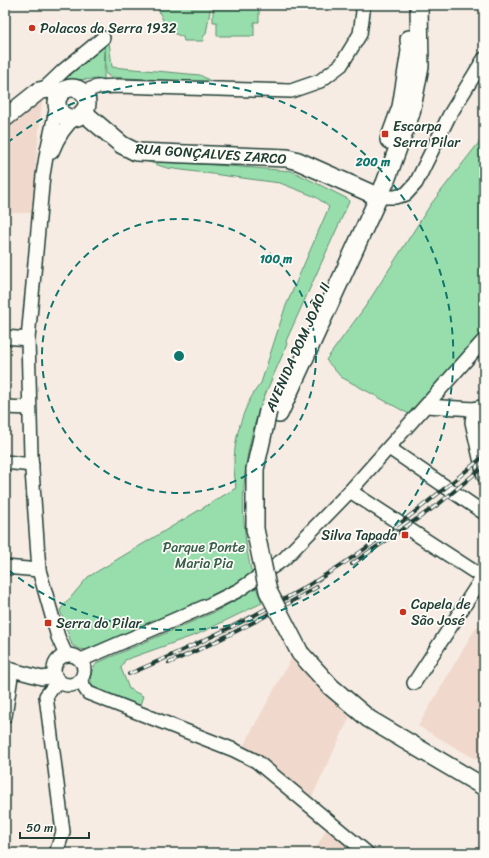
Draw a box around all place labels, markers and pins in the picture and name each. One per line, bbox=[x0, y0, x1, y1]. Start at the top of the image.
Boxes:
place label: Polacos da Serra 1932 bbox=[40, 16, 176, 41]
marker: Polacos da Serra 1932 bbox=[27, 23, 37, 33]
place label: Escarpa Serra Pilar bbox=[393, 114, 461, 155]
marker: Escarpa Serra Pilar bbox=[380, 129, 390, 139]
centre of rings bbox=[172, 349, 186, 363]
place label: Silva Tapada bbox=[321, 523, 398, 548]
marker: Silva Tapada bbox=[400, 530, 410, 540]
place label: Capela de São José bbox=[411, 592, 471, 633]
marker: Capela de São José bbox=[398, 607, 408, 617]
place label: Serra do Pilar bbox=[56, 611, 142, 636]
marker: Serra do Pilar bbox=[43, 618, 53, 628]

